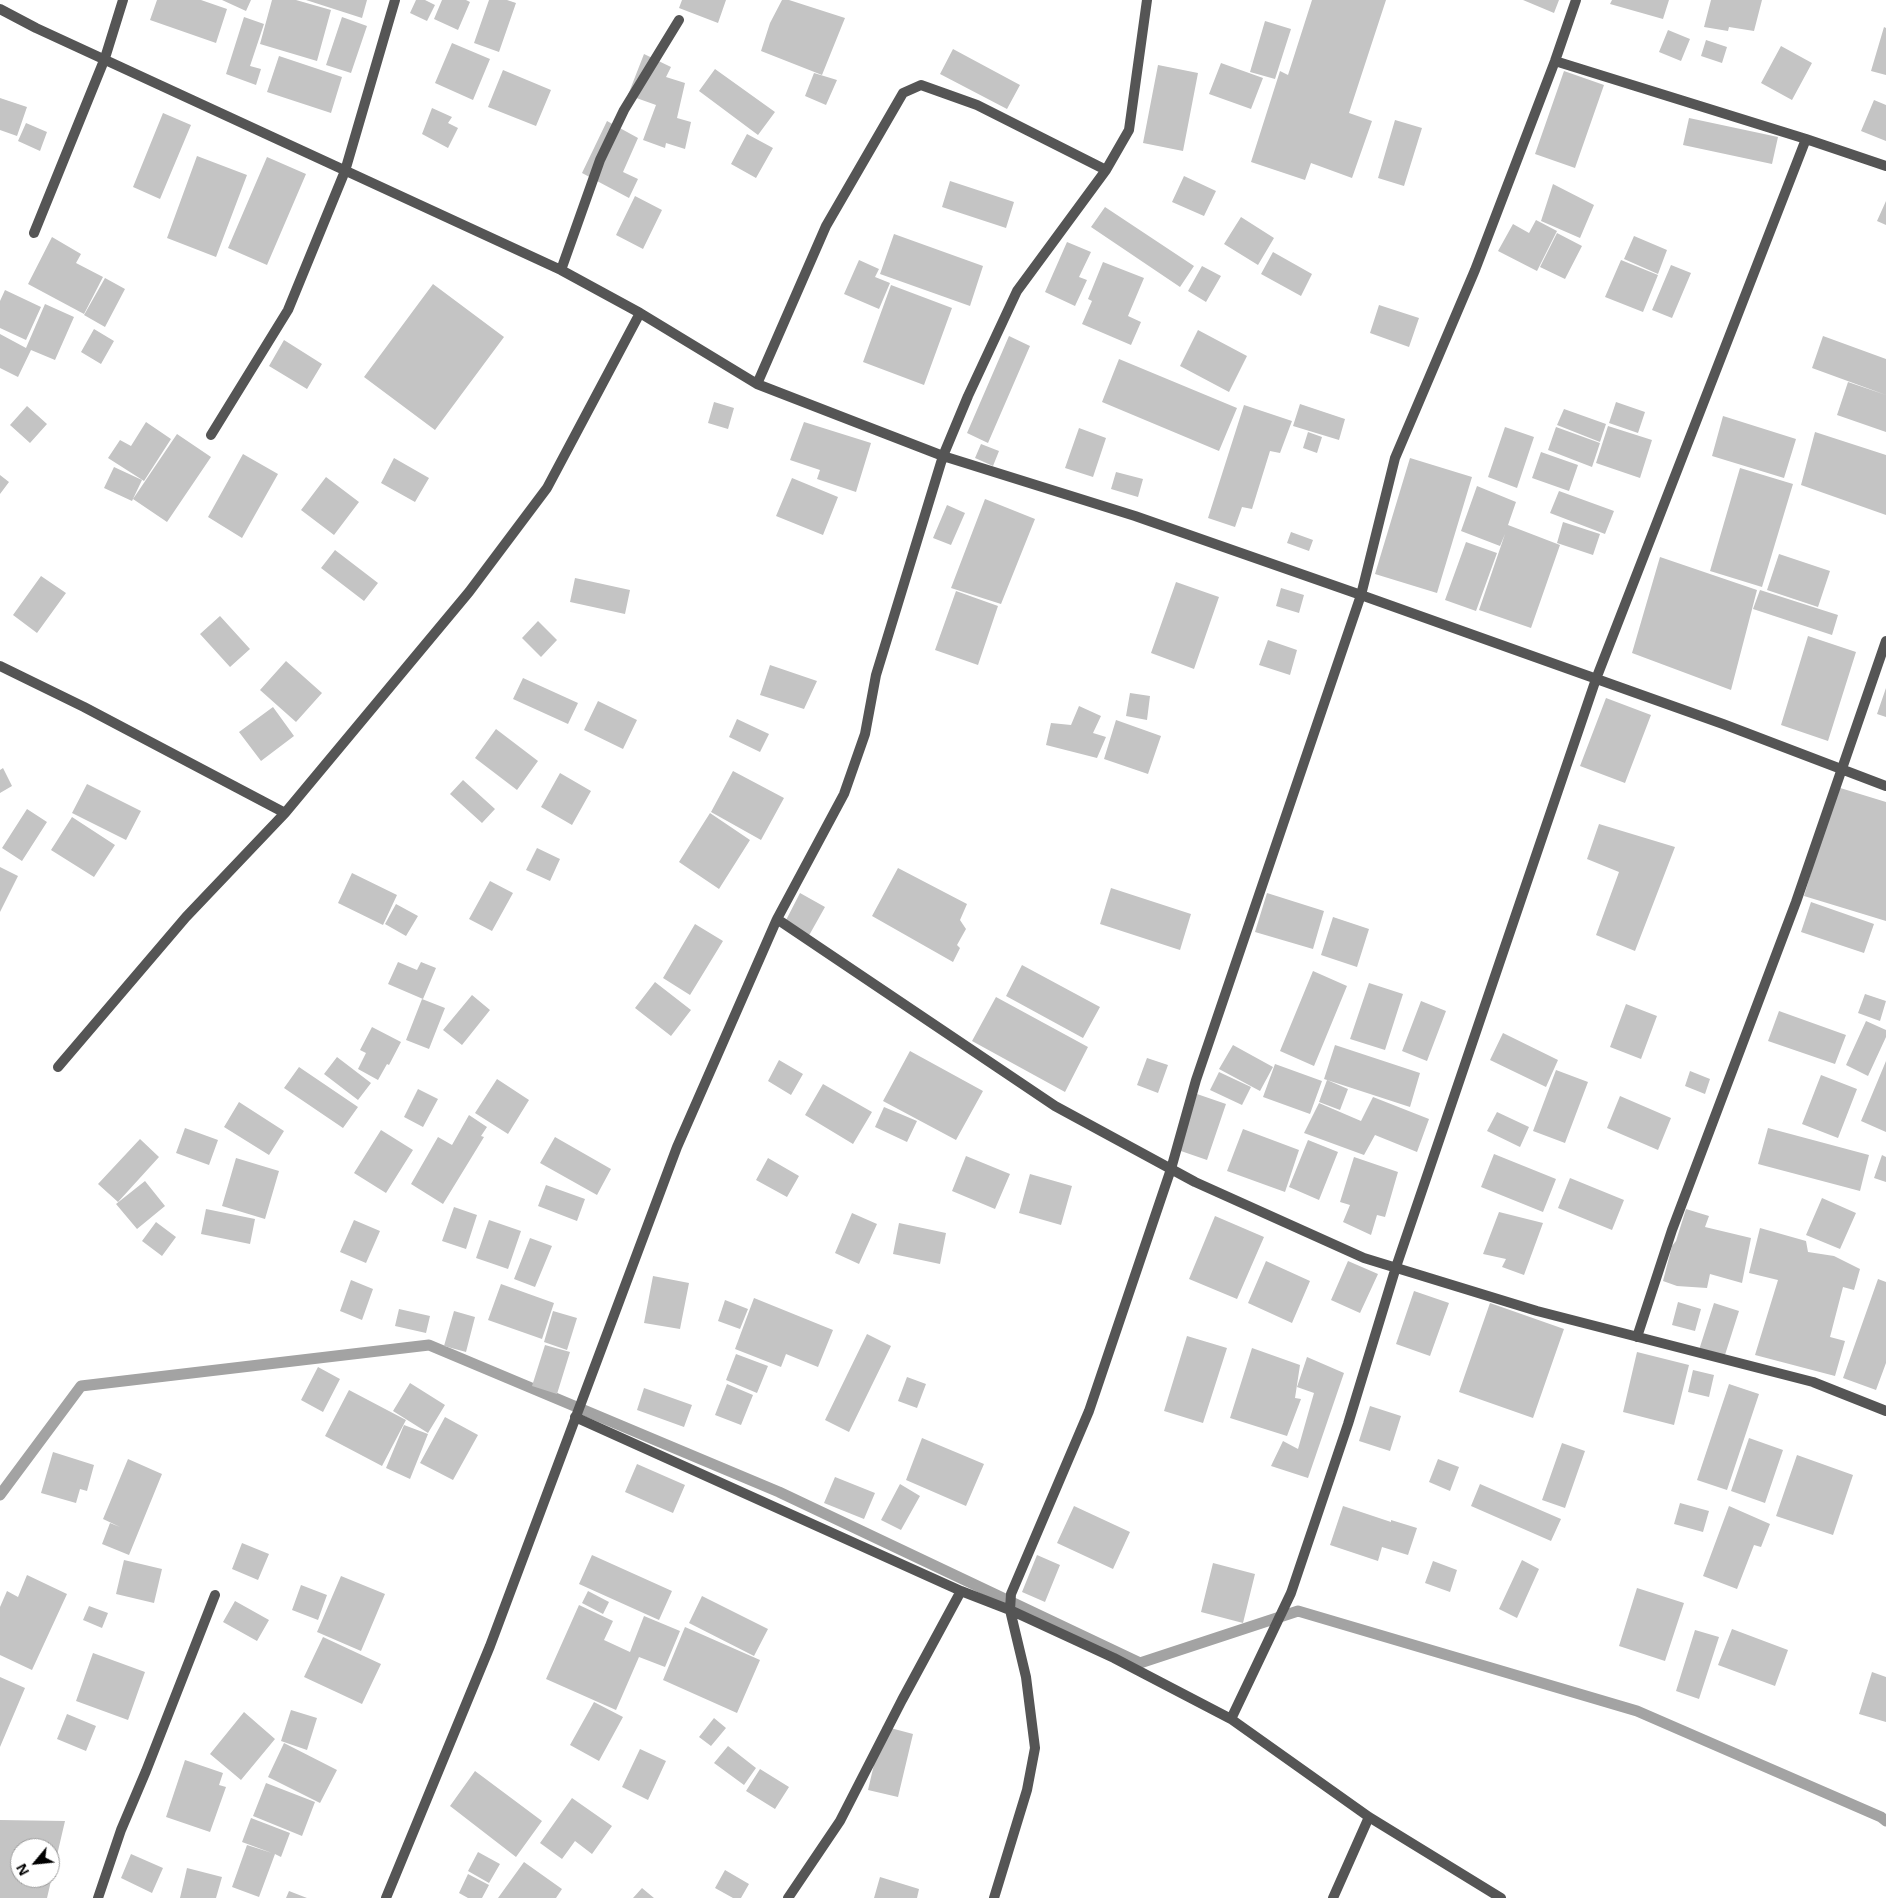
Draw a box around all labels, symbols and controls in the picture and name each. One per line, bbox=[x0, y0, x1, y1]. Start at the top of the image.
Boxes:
north arrow bbox=[10, 1838, 60, 1888]
text: N bbox=[11, 1860, 33, 1879]

